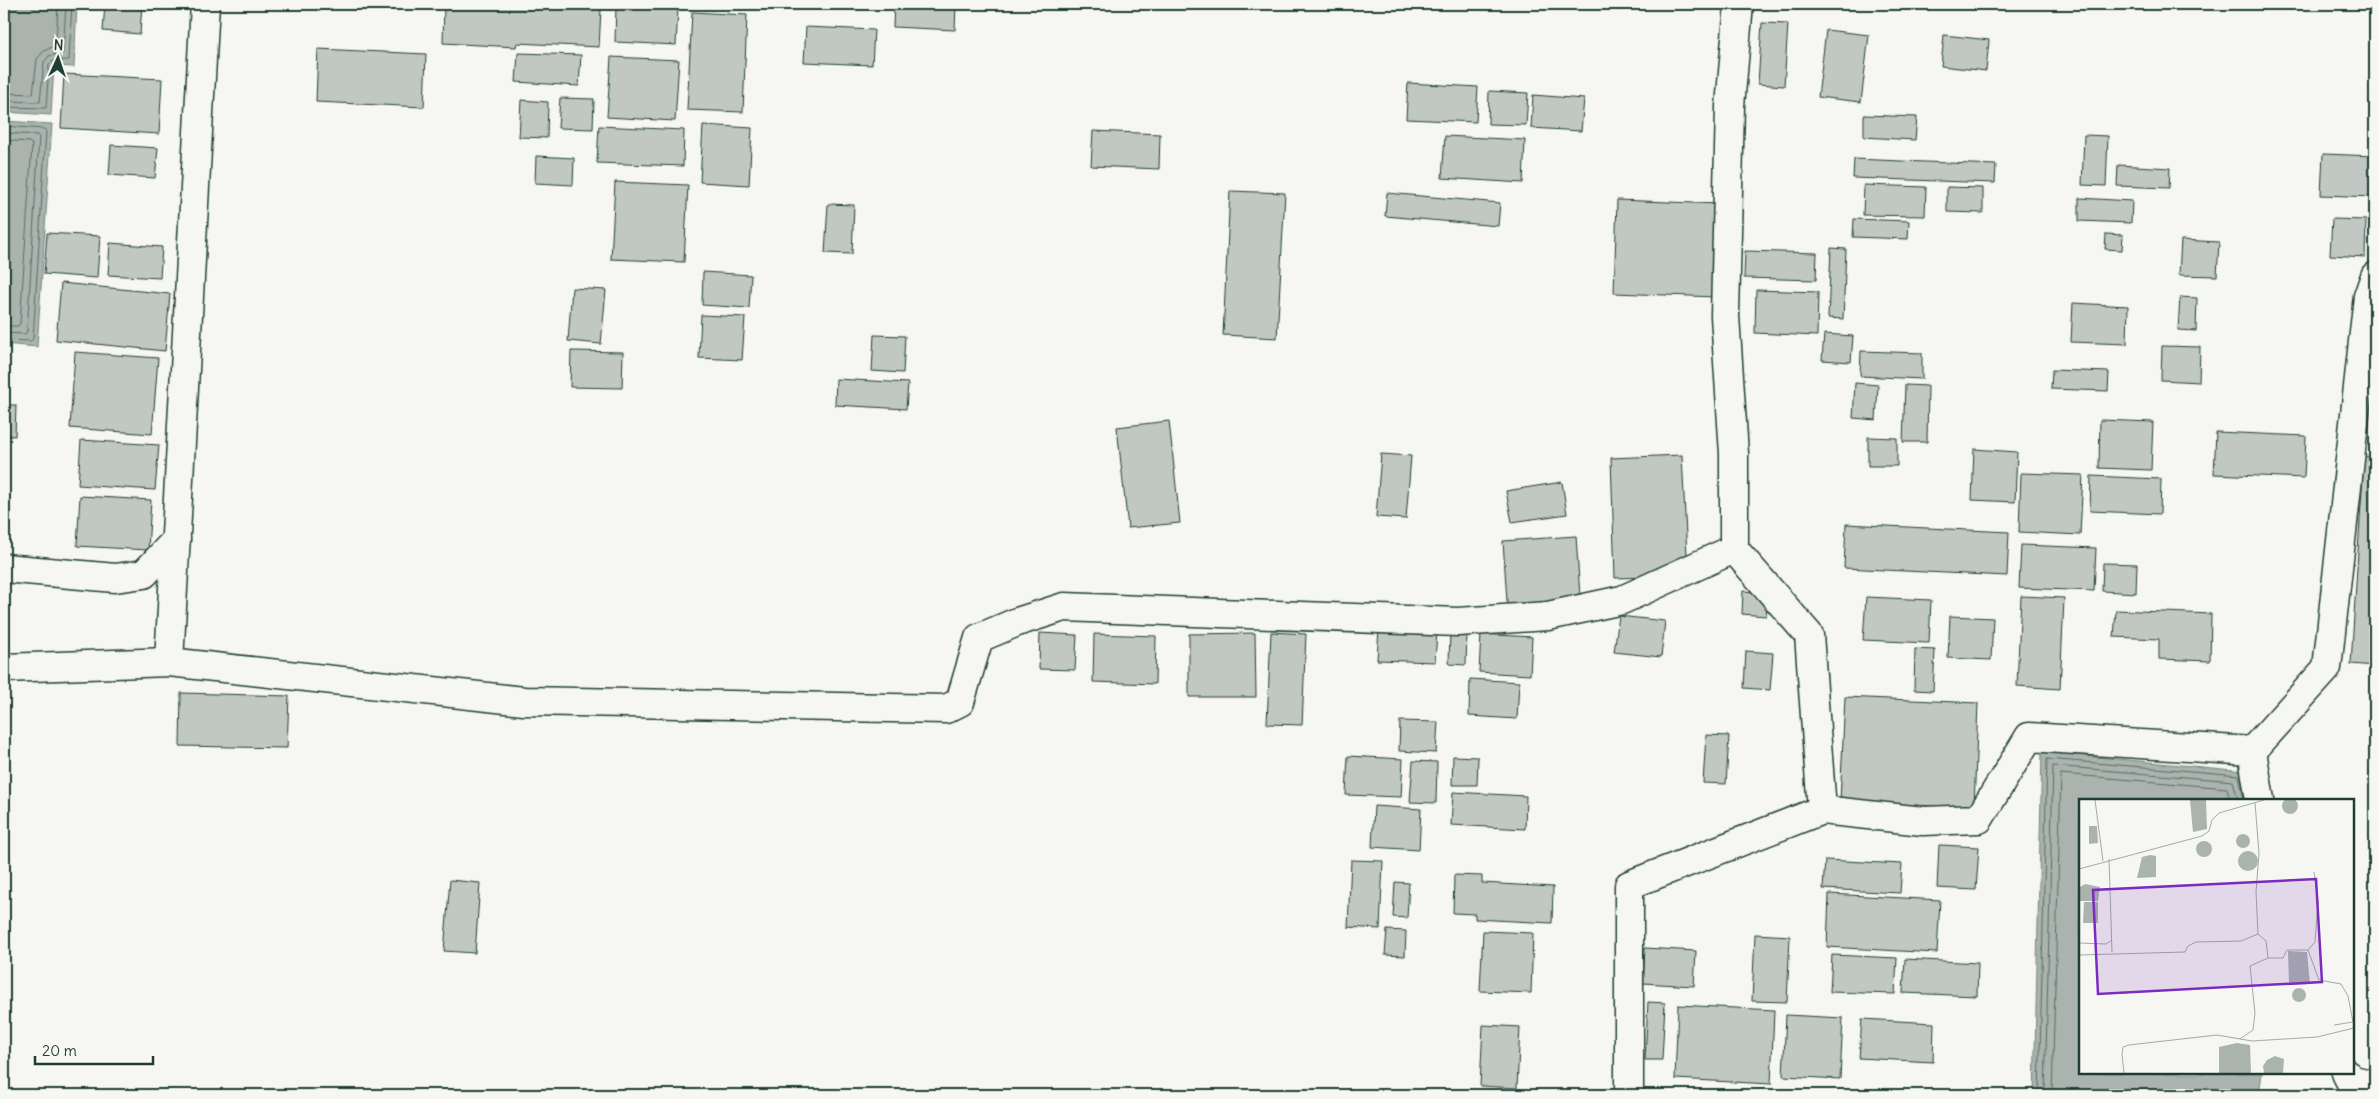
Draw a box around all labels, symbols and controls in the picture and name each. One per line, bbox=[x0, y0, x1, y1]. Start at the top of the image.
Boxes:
north arrow bbox=[32, 32, 82, 82]
text: N bbox=[53, 36, 64, 54]
inset map bbox=[2079, 799, 2354, 1074]
scale bar bbox=[35, 1034, 152, 1066]
text: 20 m bbox=[42, 1041, 77, 1060]

